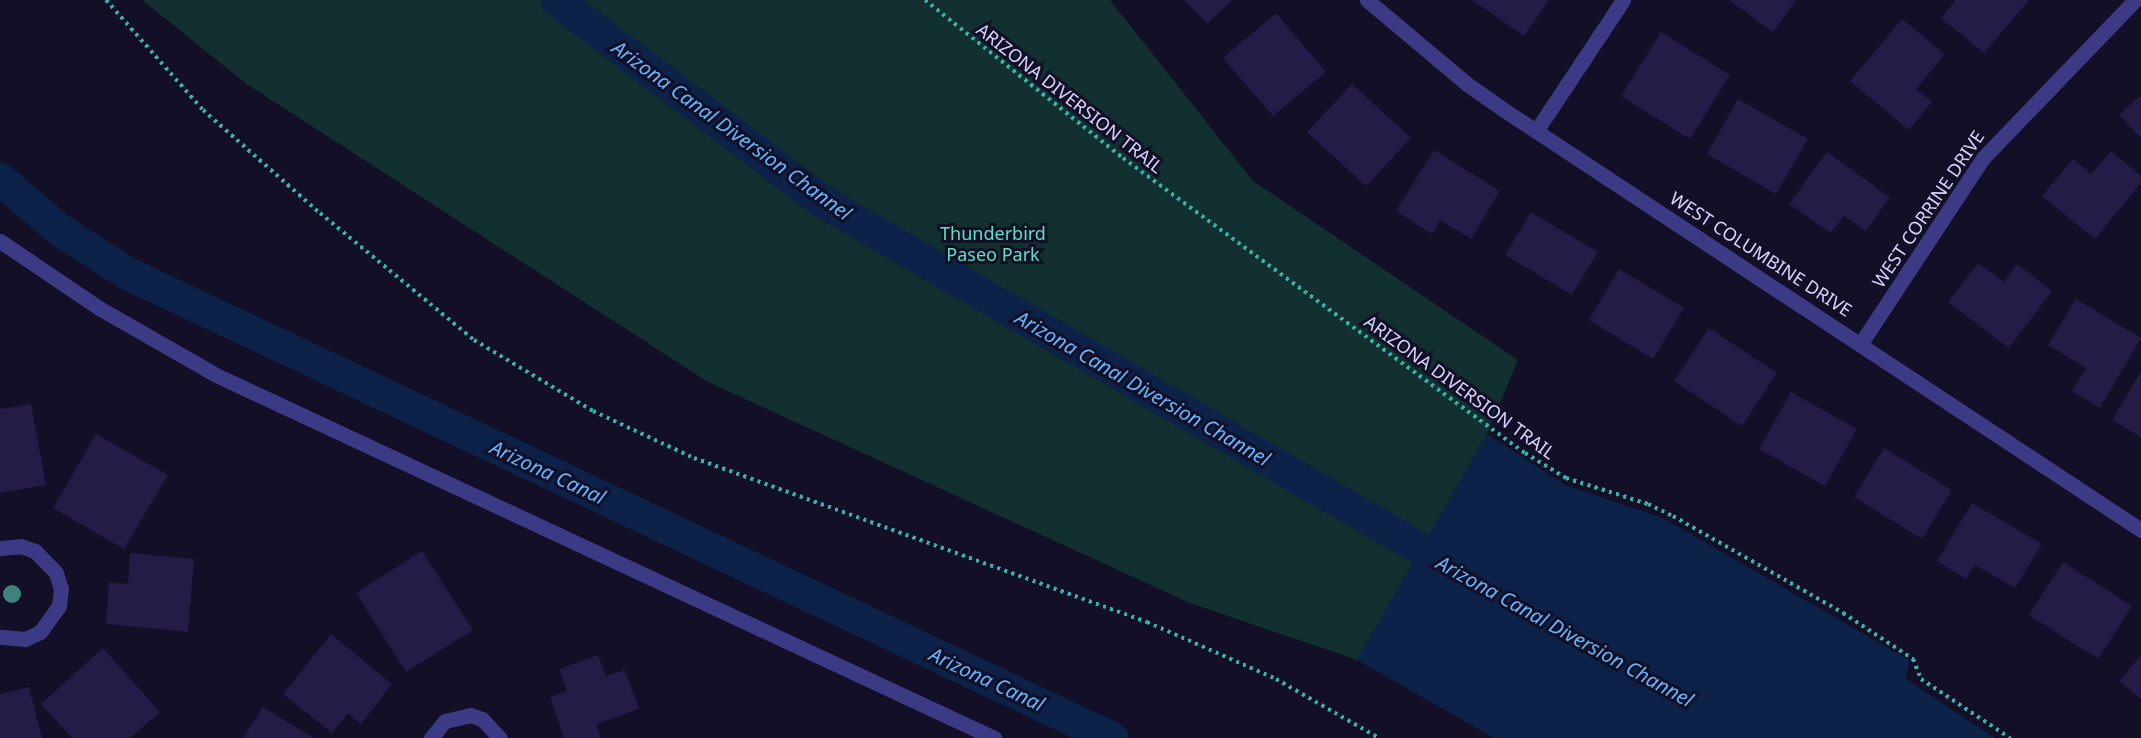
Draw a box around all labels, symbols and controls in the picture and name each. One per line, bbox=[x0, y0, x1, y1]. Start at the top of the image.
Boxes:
street label: ARIZONA DIVERSION TRAIL bbox=[972, 18, 1168, 178]
water label: Arizona Canal Diversion Channel bbox=[608, 35, 856, 225]
street label: WEST CORRINE DRIVE bbox=[1867, 126, 1989, 292]
street label: WEST COLUMBINE DRIVE bbox=[1666, 187, 1856, 321]
park label: Thunderbird Paseo Park bbox=[940, 223, 1046, 266]
water label: Arizona Canal Diversion Channel bbox=[1012, 305, 1274, 471]
street label: ARIZONA DIVERSION TRAIL bbox=[1360, 310, 1560, 464]
water label: Arizona Canal bbox=[487, 435, 609, 509]
water label: Arizona Canal Diversion Channel bbox=[1433, 550, 1697, 712]
water label: Arizona Canal bbox=[926, 642, 1048, 716]

